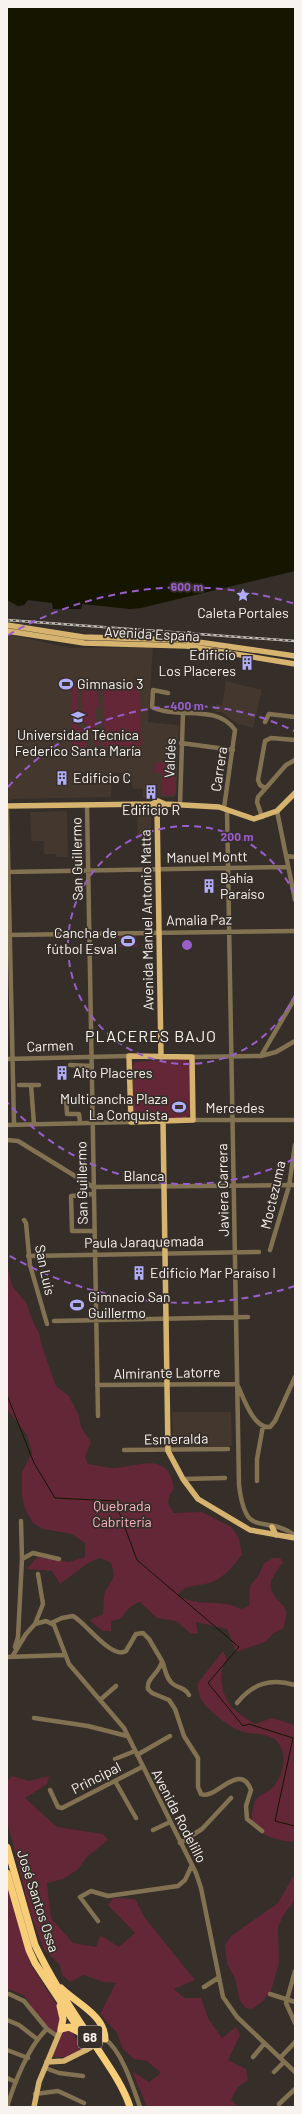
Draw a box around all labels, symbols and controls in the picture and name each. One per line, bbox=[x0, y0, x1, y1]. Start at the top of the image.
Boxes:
text: 600 m bbox=[171, 579, 203, 593]
place icon: Caleta Portales bbox=[235, 587, 251, 603]
place label: Caleta Portales bbox=[197, 604, 289, 621]
street label: Avenida España bbox=[104, 623, 200, 644]
place label: Edificio Los Placeres bbox=[158, 646, 236, 679]
building icon: Edificio Los Placeres bbox=[239, 655, 255, 671]
place label: Gimnasio 3 bbox=[77, 675, 143, 692]
sports icon: Gimnasio 3 bbox=[58, 676, 74, 692]
text: 400 m bbox=[170, 698, 204, 712]
school or university icon: Universidad Técnica Federico Santa María bbox=[70, 709, 86, 725]
place label: Universidad Técnica Federico Santa María bbox=[15, 726, 141, 759]
street label: Valdés bbox=[160, 738, 179, 778]
street label: Carrera bbox=[207, 745, 230, 793]
place label: Edificio C bbox=[73, 769, 131, 786]
building icon: Edificio C bbox=[54, 770, 70, 786]
building icon: Edificio R bbox=[143, 784, 159, 800]
place label: Edificio R bbox=[122, 801, 180, 818]
street label: San Guillermo bbox=[67, 817, 86, 901]
street label: Avenida Manuel Antonio Matta bbox=[136, 829, 157, 1011]
text: 200 m bbox=[221, 829, 253, 843]
street label: Manuel Montt bbox=[166, 847, 248, 866]
place label: Bahía Paraíso bbox=[220, 869, 265, 902]
building icon: Bahía Paraíso bbox=[201, 878, 217, 894]
street label: Amalia Paz bbox=[166, 910, 232, 929]
place label: Cancha de fútbol Esval bbox=[47, 924, 117, 957]
sports icon: Cancha de fútbol Esval bbox=[120, 933, 136, 949]
centre of rings bbox=[180, 938, 194, 952]
district label: PLACERES BAJO bbox=[85, 1026, 217, 1045]
street label: Carmen bbox=[26, 1036, 74, 1055]
place label: Alto Placeres bbox=[73, 1064, 153, 1081]
building icon: Alto Placeres bbox=[54, 1065, 70, 1081]
place label: Multicancha Plaza La Conquista bbox=[60, 1090, 168, 1123]
sports icon: Multicancha Plaza La Conquista bbox=[171, 1099, 187, 1115]
street label: Mercedes bbox=[206, 1099, 265, 1116]
street label: San Guillermo bbox=[72, 1141, 91, 1225]
street label: Javiera Carrera bbox=[213, 1143, 232, 1237]
street label: Moctezuma bbox=[256, 1159, 289, 1231]
street label: Blanca bbox=[123, 1167, 165, 1184]
street label: Paula Jaraquemada bbox=[84, 1232, 204, 1251]
street label: San Luis bbox=[32, 1243, 59, 1297]
place label: Edificio Mar Paraíso I bbox=[150, 1264, 276, 1281]
building icon: Edificio Mar Paraíso I bbox=[131, 1265, 147, 1281]
place label: Gimnacio San Guillermo bbox=[88, 1288, 171, 1321]
sports icon: Gimnacio San Guillermo bbox=[69, 1297, 85, 1313]
street label: Almirante Latorre bbox=[113, 1363, 221, 1382]
street label: Esmeralda bbox=[144, 1429, 208, 1448]
park label: Quebrada Cabritería bbox=[92, 1497, 152, 1530]
street label: Principal bbox=[68, 1758, 123, 1797]
street label: Avenida Rodelillo bbox=[149, 1766, 210, 1865]
street label: José Santos Ossa bbox=[14, 1847, 63, 1954]
road number: 68 bbox=[78, 2026, 102, 2048]

